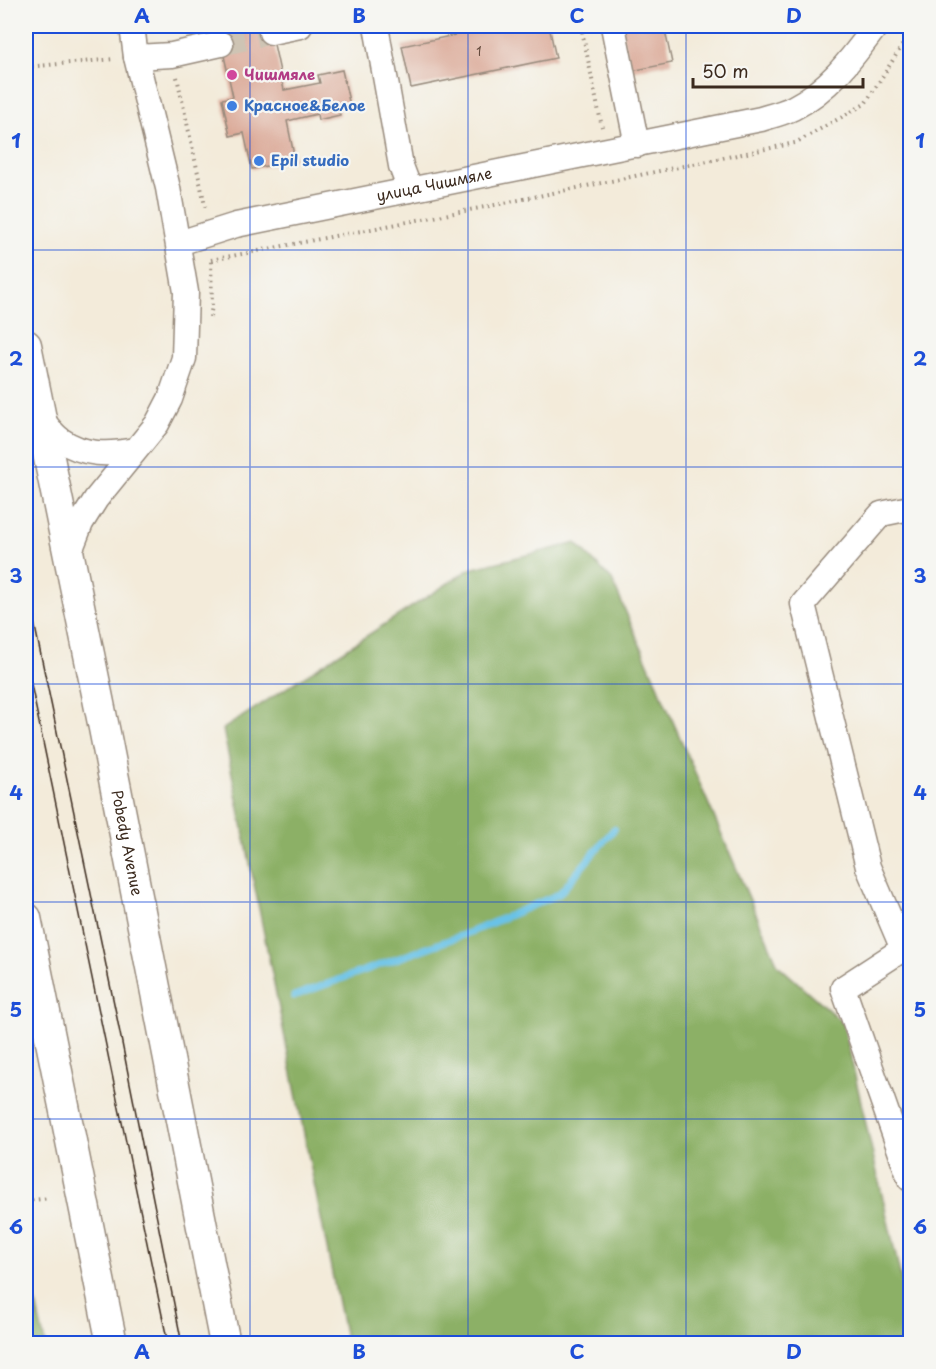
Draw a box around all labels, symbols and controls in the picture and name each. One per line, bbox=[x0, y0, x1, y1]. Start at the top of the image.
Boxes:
text: A bbox=[134, 0, 150, 30]
text: B bbox=[352, 0, 366, 30]
text: C bbox=[569, 0, 585, 30]
text: D bbox=[786, 0, 802, 30]
house number: 1 bbox=[476, 42, 482, 60]
scale bar bbox=[693, 51, 862, 89]
text: 50 m bbox=[702, 57, 749, 84]
place label: Чишмяле bbox=[244, 62, 315, 85]
marker: Чишмяле bbox=[225, 68, 239, 82]
place label: Красное&Белое bbox=[244, 93, 366, 116]
marker: Красное&Белое bbox=[225, 99, 239, 113]
text: 1 bbox=[11, 125, 21, 155]
text: 1 bbox=[915, 125, 925, 155]
place label: Epil studio bbox=[271, 148, 349, 171]
marker: Epil studio bbox=[252, 154, 266, 168]
street label: улица Чишмяле bbox=[374, 161, 494, 206]
text: 2 bbox=[9, 343, 23, 373]
text: 2 bbox=[913, 343, 927, 373]
text: 3 bbox=[9, 560, 23, 590]
text: 3 bbox=[913, 560, 927, 590]
text: 4 bbox=[9, 777, 23, 807]
text: 4 bbox=[913, 777, 927, 807]
street label: Pobedy Avenue bbox=[106, 788, 150, 897]
text: 5 bbox=[10, 994, 22, 1024]
text: 5 bbox=[914, 994, 926, 1024]
text: 6 bbox=[9, 1211, 23, 1241]
text: 6 bbox=[913, 1211, 927, 1241]
text: A bbox=[134, 1336, 150, 1366]
text: B bbox=[352, 1336, 366, 1366]
text: C bbox=[569, 1336, 585, 1366]
text: D bbox=[786, 1336, 802, 1366]

